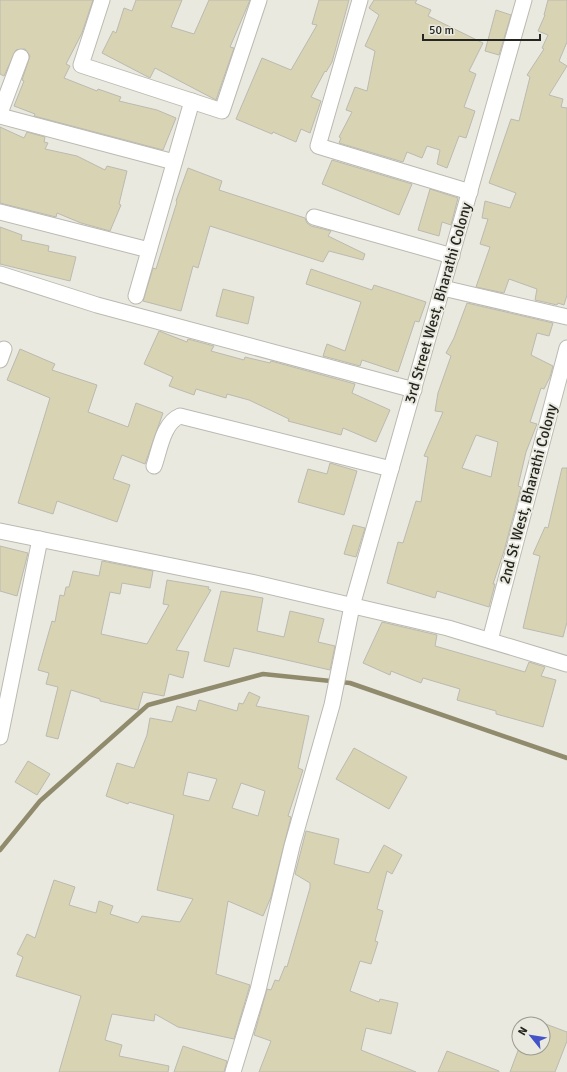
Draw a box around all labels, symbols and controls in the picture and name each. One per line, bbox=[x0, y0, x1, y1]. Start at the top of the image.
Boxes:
scale bar bbox=[423, 16, 540, 42]
text: 50 m bbox=[429, 23, 454, 38]
street label: 3rd Street West, Bharathi Colony bbox=[401, 200, 475, 406]
street label: 2nd St West, Bharathi Colony bbox=[495, 402, 561, 586]
north arrow bbox=[511, 1016, 551, 1056]
text: N bbox=[515, 1025, 530, 1038]

